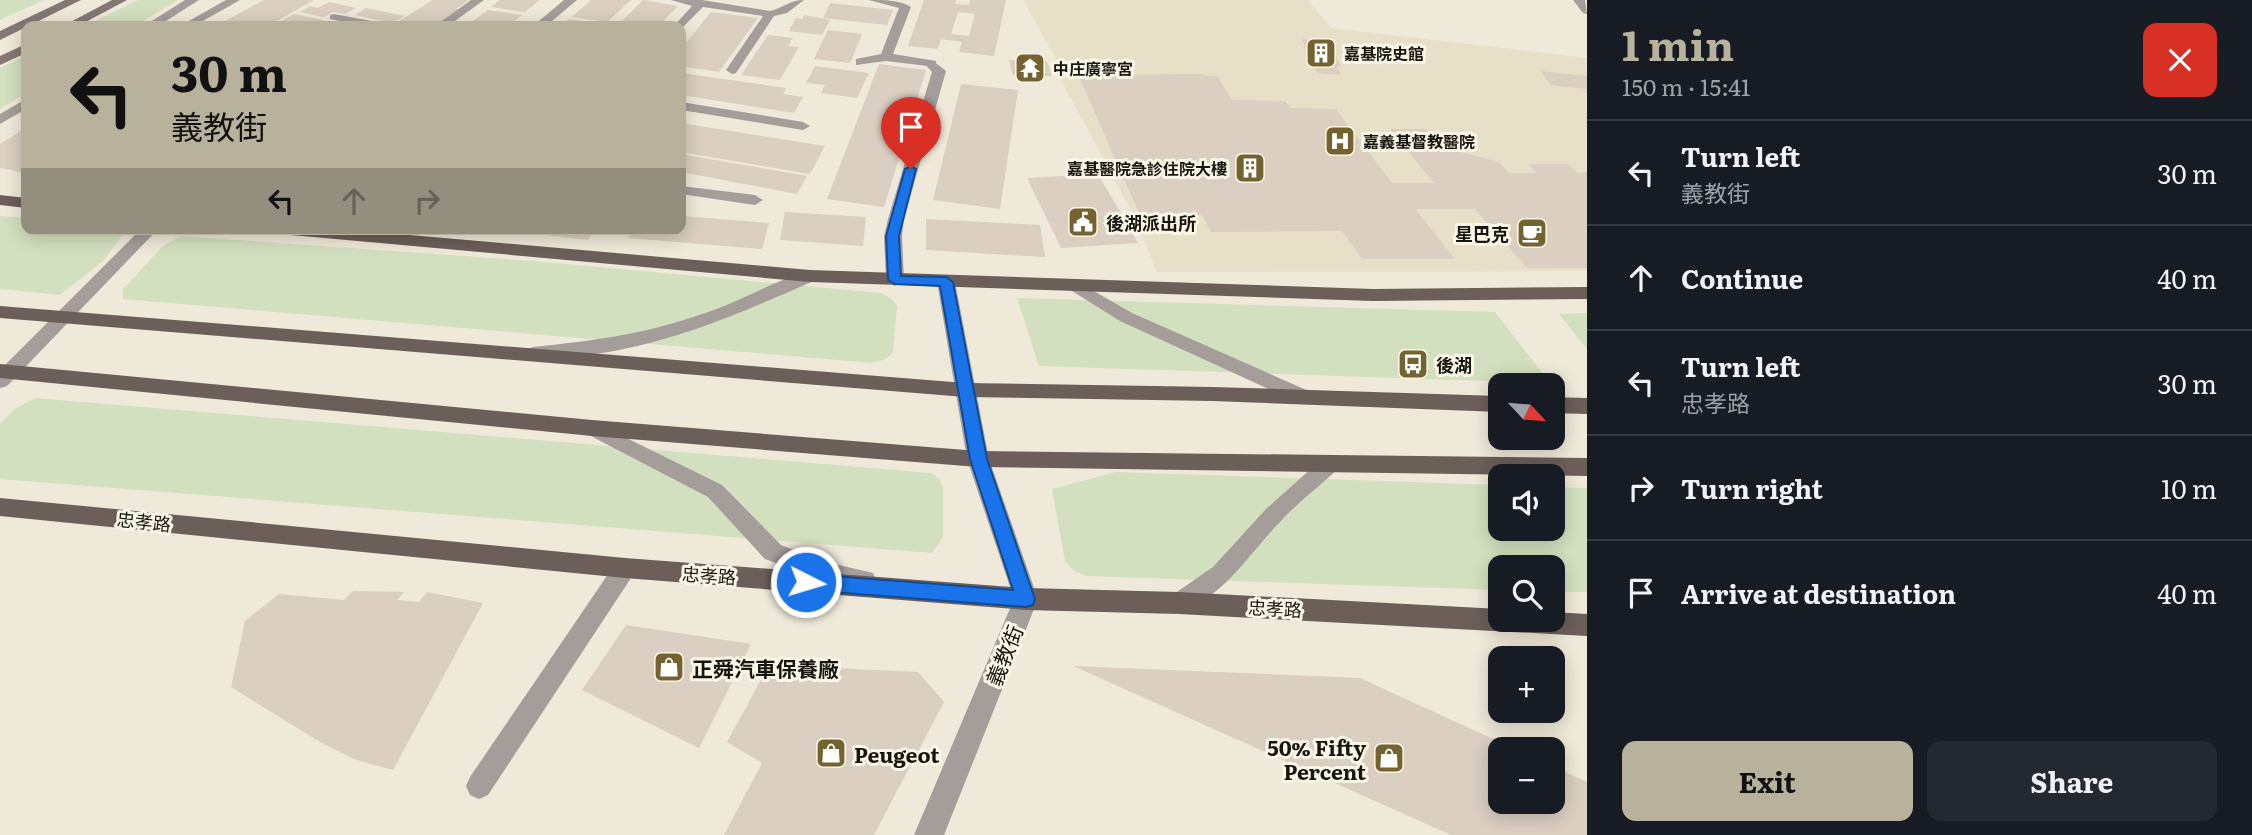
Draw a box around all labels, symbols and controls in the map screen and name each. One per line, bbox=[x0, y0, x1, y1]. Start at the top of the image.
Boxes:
text: 1 min bbox=[1622, 12, 1734, 74]
button: close bbox=[2143, 23, 2217, 97]
text: 30 m bbox=[171, 34, 287, 107]
building icon: 嘉基院史館 bbox=[1304, 36, 1338, 70]
place label: 嘉基院史館 bbox=[1344, 41, 1424, 65]
icon: left bbox=[56, 49, 147, 140]
temple icon: 中庄廣寧宮 bbox=[1013, 51, 1047, 85]
place label: 中庄廣寧宮 bbox=[1053, 56, 1133, 80]
text: 150 m · 15:41 bbox=[1622, 69, 1750, 103]
pin bbox=[881, 97, 941, 169]
text: 義教街 bbox=[171, 101, 267, 149]
icon: arrive bbox=[892, 108, 930, 146]
hospital icon: 嘉義基督教醫院 bbox=[1323, 124, 1357, 158]
place label: 嘉義基督教醫院 bbox=[1363, 129, 1475, 153]
text: Turn left bbox=[1681, 136, 1800, 175]
building icon: 嘉基醫院急診住院大樓 bbox=[1233, 151, 1267, 185]
text: 30 m bbox=[2157, 153, 2217, 192]
icon: left bbox=[1622, 154, 1660, 192]
place label: 嘉基醫院急診住院大樓 bbox=[1067, 156, 1227, 180]
text: 義教街 bbox=[1681, 175, 1750, 209]
icon: left bbox=[262, 182, 300, 220]
icon: ahead bbox=[335, 182, 373, 220]
icon: right bbox=[408, 182, 446, 220]
public building icon: 後湖派出所 bbox=[1066, 205, 1100, 239]
place label: 後湖派出所 bbox=[1106, 209, 1196, 236]
cafe icon: 星巴克 bbox=[1515, 216, 1549, 250]
place label: 星巴克 bbox=[1455, 220, 1509, 247]
text: Continue bbox=[1681, 258, 1803, 297]
text: 40 m bbox=[2157, 258, 2217, 297]
icon: ahead bbox=[1622, 259, 1660, 297]
text: Turn left bbox=[1681, 346, 1800, 385]
bus stop icon: 後湖 bbox=[1396, 347, 1430, 381]
place label: 後湖 bbox=[1436, 351, 1472, 378]
text: 30 m bbox=[2157, 363, 2217, 402]
icon: left bbox=[1622, 364, 1660, 402]
north arrow bbox=[1488, 373, 1564, 450]
map controls bbox=[1488, 373, 1565, 814]
text: 忠孝路 bbox=[1681, 385, 1750, 419]
button: sound bbox=[1488, 464, 1565, 541]
text: Turn right bbox=[1681, 468, 1823, 507]
text: 10 m bbox=[2161, 468, 2217, 507]
icon: right bbox=[1622, 469, 1660, 507]
street label: 忠孝路 bbox=[116, 505, 172, 537]
position arrow bbox=[769, 545, 843, 619]
button: search bbox=[1488, 555, 1565, 632]
street label: 忠孝路 bbox=[681, 560, 737, 590]
text: Arrive at destination bbox=[1681, 573, 1956, 612]
text: 40 m bbox=[2157, 573, 2217, 612]
icon: arrive bbox=[1622, 574, 1660, 612]
street label: 忠孝路 bbox=[1247, 593, 1303, 623]
street label: 義教街 bbox=[977, 620, 1029, 690]
button: + bbox=[1488, 646, 1565, 723]
shop icon: 正舜汽車保養廠 bbox=[652, 650, 686, 684]
place label: 正舜汽車保養廠 bbox=[692, 652, 839, 683]
place label: 50% Fifty Percent bbox=[1267, 731, 1367, 786]
shop icon: Peugeot bbox=[814, 736, 848, 770]
button: − bbox=[1488, 737, 1565, 814]
place label: Peugeot bbox=[854, 738, 940, 769]
shop icon: 50% Fifty Percent bbox=[1372, 741, 1406, 775]
button: Exit bbox=[1622, 741, 1913, 821]
button: Share bbox=[1927, 741, 2217, 821]

